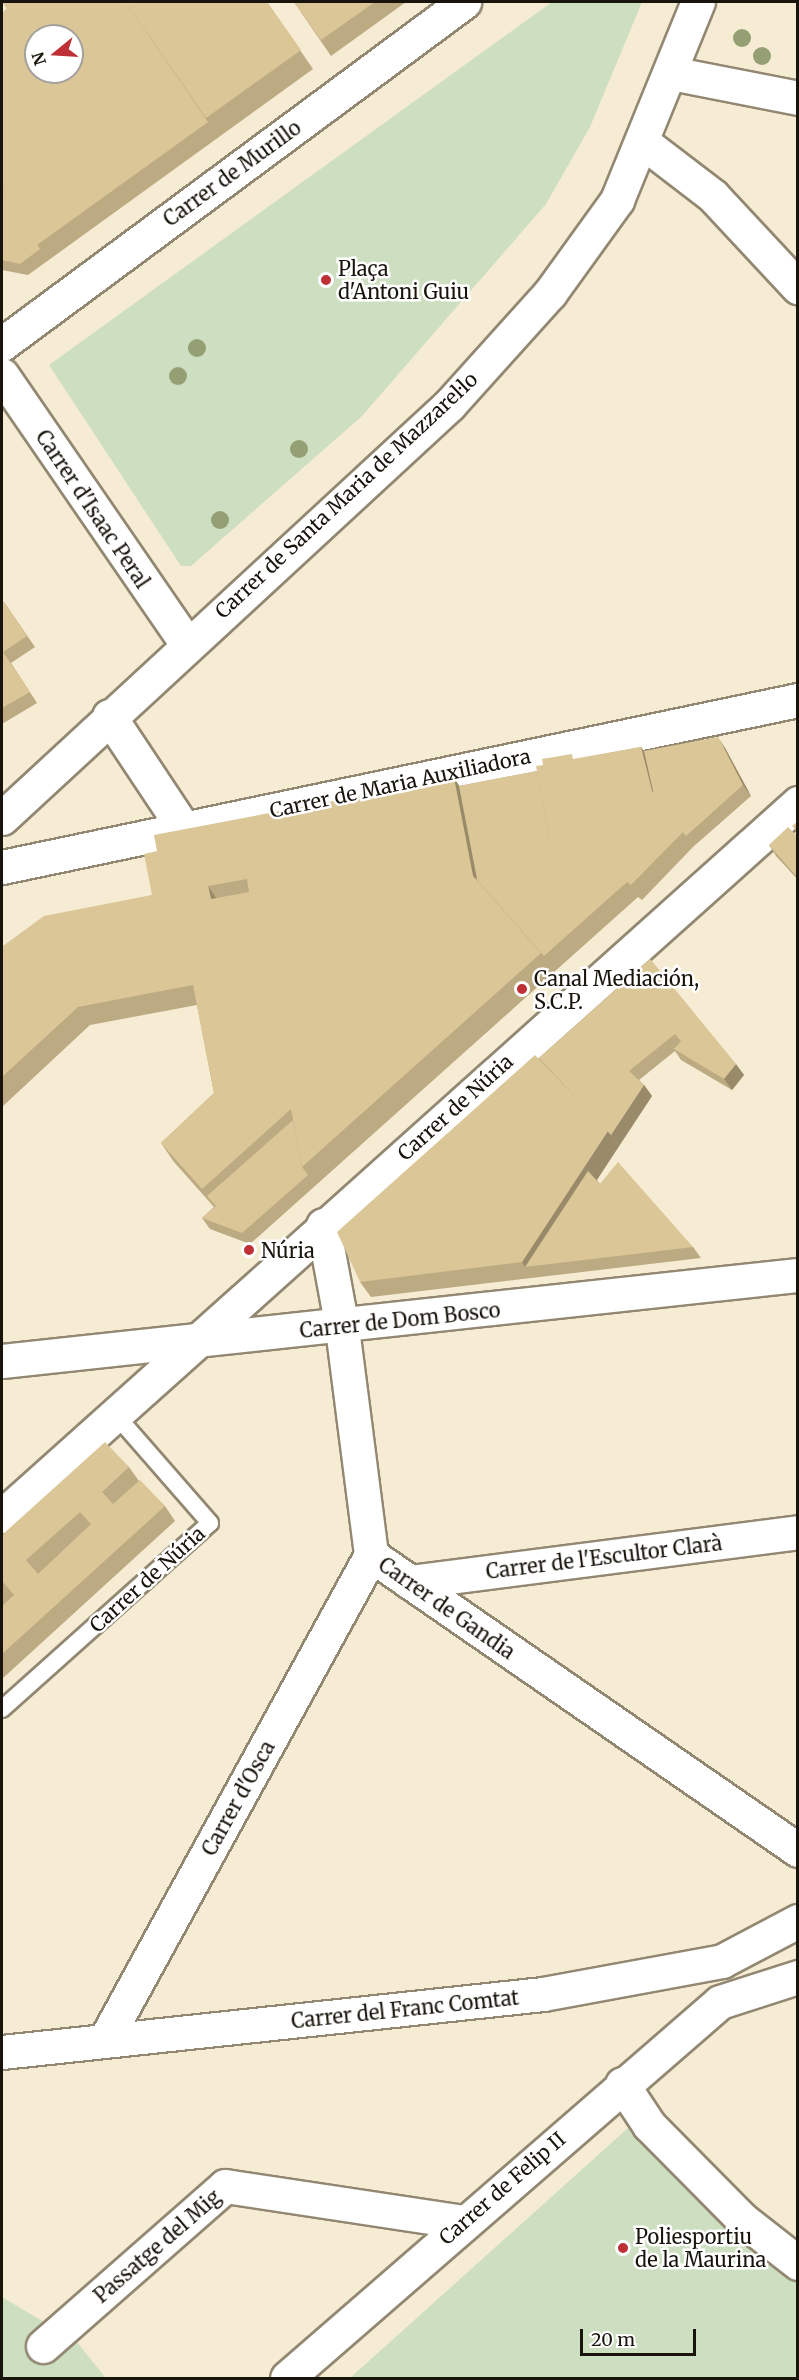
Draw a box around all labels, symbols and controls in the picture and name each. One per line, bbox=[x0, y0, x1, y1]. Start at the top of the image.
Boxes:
north arrow bbox=[24, 24, 84, 84]
text: N bbox=[27, 50, 50, 68]
street label: Carrer de Murillo bbox=[158, 115, 306, 231]
place label: Plaça d'Antoni Guiu bbox=[338, 256, 469, 303]
marker: Plaça d'Antoni Guiu bbox=[319, 273, 333, 287]
street label: Carrer de Santa Maria de Mazzarel·lo bbox=[210, 367, 482, 623]
street label: Carrer d'Isaac Peral bbox=[31, 425, 155, 593]
street label: Carrer de Maria Auxiliadora bbox=[267, 744, 533, 822]
place label: Canal Mediación, S.C.P. bbox=[534, 966, 699, 1013]
marker: Canal Mediación, S.C.P. bbox=[515, 982, 529, 996]
street label: Carrer de Núria bbox=[392, 1049, 518, 1165]
place label: Núria bbox=[261, 1238, 315, 1262]
marker: Núria bbox=[242, 1243, 256, 1257]
street label: Carrer de Dom Bosco bbox=[298, 1298, 502, 1342]
street label: Carrer de Núria bbox=[84, 1521, 210, 1637]
street label: Carrer de l'Escultor Clarà bbox=[485, 1531, 723, 1583]
street label: Carrer de Gandia bbox=[374, 1552, 520, 1664]
street label: Carrer d'Osca bbox=[197, 1736, 279, 1860]
street label: Carrer del Franc Comtat bbox=[290, 1985, 520, 2033]
street label: Carrer de Felip II bbox=[434, 2127, 570, 2249]
street label: Passatge del Mig bbox=[89, 2184, 225, 2308]
place label: Poliesportiu de la Maurina bbox=[635, 2224, 766, 2271]
marker: Poliesportiu de la Maurina bbox=[616, 2241, 630, 2255]
scale bar bbox=[583, 2317, 698, 2355]
text: 20 m bbox=[591, 2328, 635, 2351]

